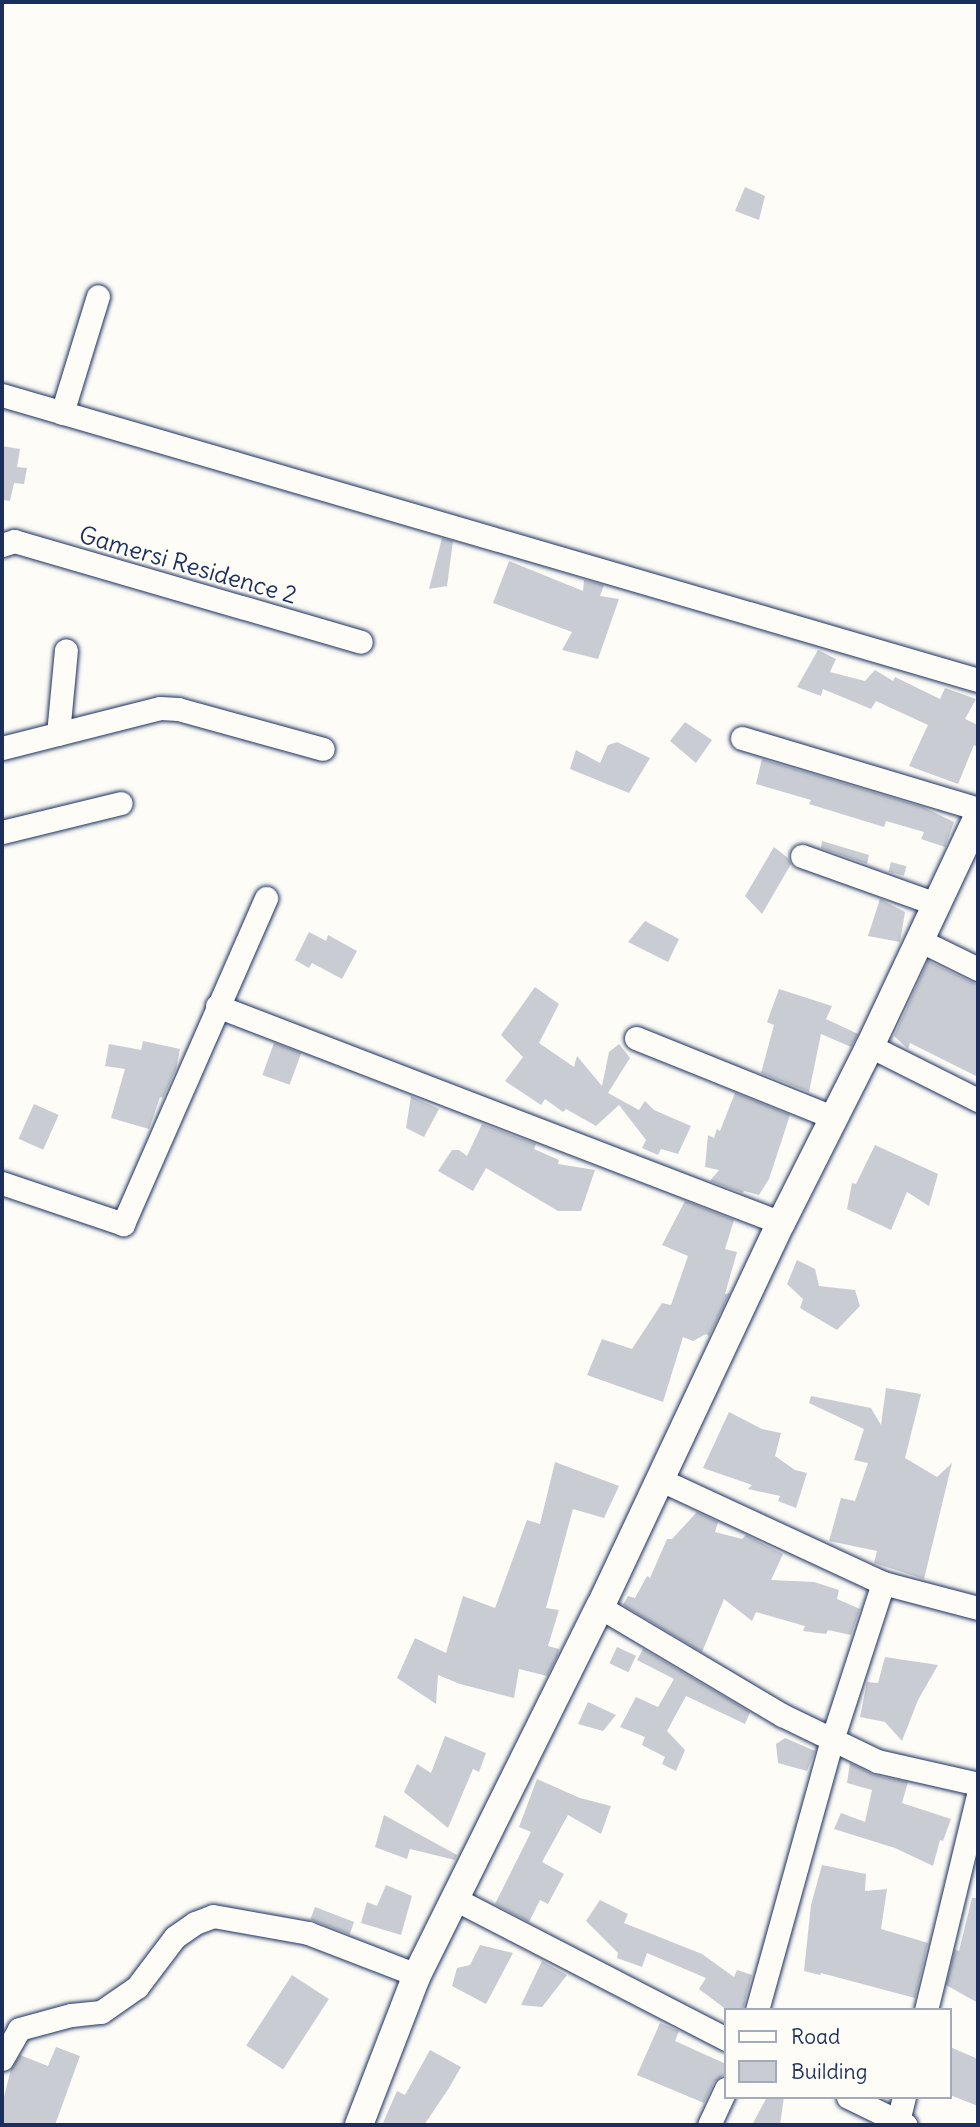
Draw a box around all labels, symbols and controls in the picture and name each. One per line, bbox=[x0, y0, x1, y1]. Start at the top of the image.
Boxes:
street label: Gamersi Residence 2 bbox=[76, 520, 300, 610]
legend bbox=[724, 2008, 952, 2099]
text: Road bbox=[791, 2023, 840, 2050]
text: Building bbox=[791, 2058, 867, 2085]

